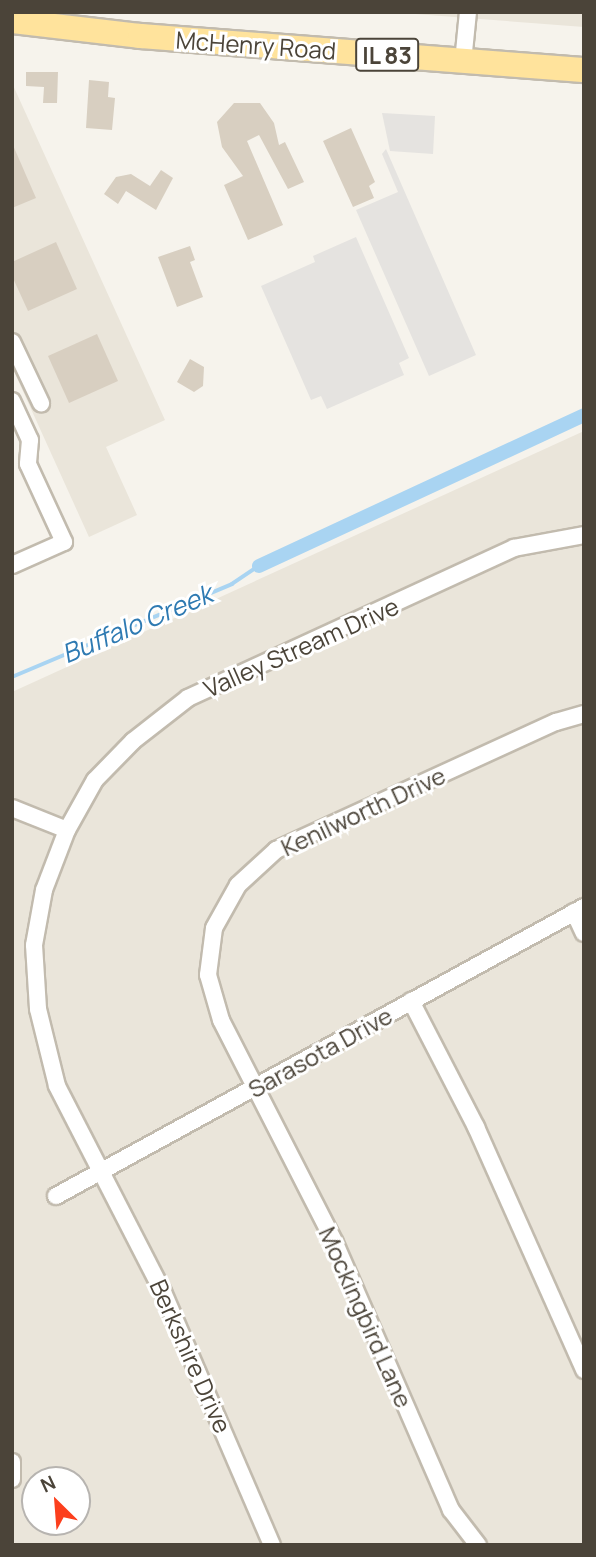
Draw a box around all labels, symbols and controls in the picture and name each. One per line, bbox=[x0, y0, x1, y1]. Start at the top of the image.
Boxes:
street label: McHenry Road bbox=[175, 25, 337, 65]
road number: IL 83 bbox=[354, 36, 420, 74]
water label: Buffalo Creek bbox=[57, 578, 217, 670]
street label: Valley Stream Drive bbox=[199, 591, 403, 703]
street label: Kenilworth Drive bbox=[276, 760, 450, 862]
street label: Sarasota Drive bbox=[243, 1001, 397, 1103]
street label: Mockingbird Lane bbox=[313, 1222, 419, 1412]
street label: Berkshire Drive bbox=[144, 1275, 238, 1437]
north arrow bbox=[21, 1466, 91, 1536]
text: N bbox=[36, 1469, 60, 1498]

